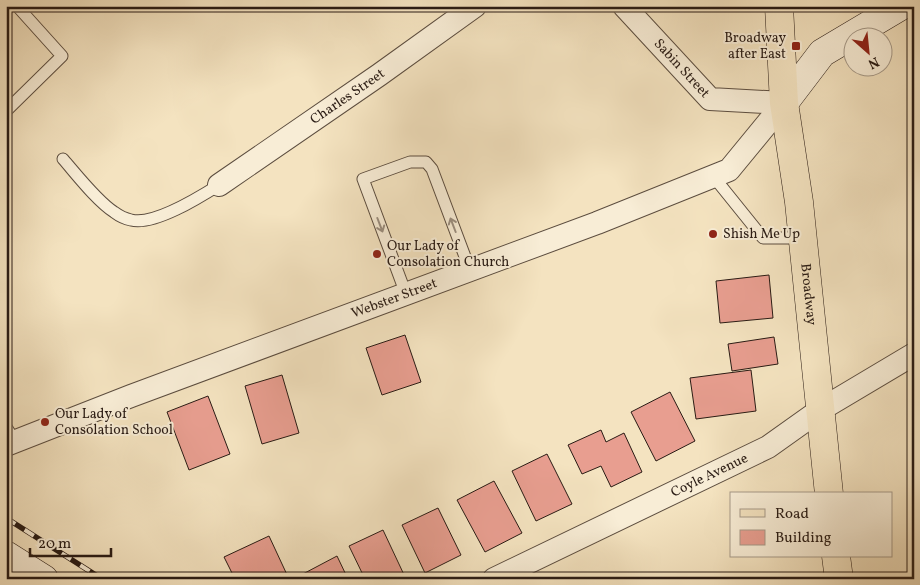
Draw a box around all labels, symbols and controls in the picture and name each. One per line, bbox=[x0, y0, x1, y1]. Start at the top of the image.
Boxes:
north arrow bbox=[842, 28, 892, 78]
place label: Broadway after East bbox=[724, 29, 786, 64]
street label: Sabin Street bbox=[649, 35, 714, 102]
marker: Broadway after East bbox=[790, 40, 802, 52]
text: N bbox=[864, 51, 882, 73]
street label: Charles Street bbox=[306, 64, 389, 129]
one-way arrow bbox=[376, 216, 385, 232]
one-way arrow bbox=[448, 217, 457, 233]
place label: Shish Me Up bbox=[723, 225, 800, 244]
marker: Shish Me Up bbox=[707, 228, 719, 240]
place label: Our Lady of Consolation Church bbox=[387, 237, 509, 272]
marker: Our Lady of Consolation Church bbox=[371, 248, 383, 260]
street label: Broadway bbox=[796, 262, 821, 326]
street label: Webster Street bbox=[349, 274, 440, 323]
place label: Our Lady of Consolation School bbox=[55, 405, 173, 440]
marker: Our Lady of Consolation School bbox=[39, 416, 51, 428]
street label: Coyle Avenue bbox=[668, 448, 751, 502]
legend bbox=[730, 492, 892, 558]
text: Road bbox=[775, 504, 809, 525]
scale bar bbox=[30, 525, 111, 557]
text: Building bbox=[775, 528, 832, 549]
text: 20 m bbox=[38, 534, 71, 555]

